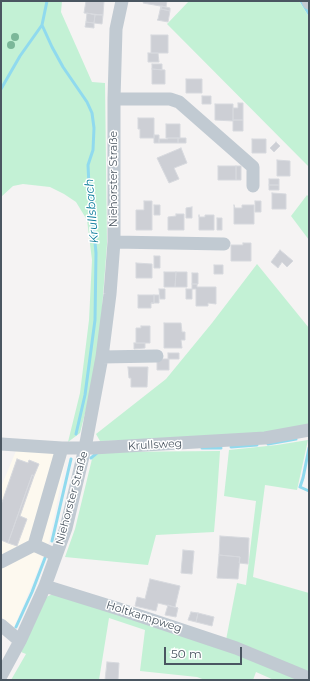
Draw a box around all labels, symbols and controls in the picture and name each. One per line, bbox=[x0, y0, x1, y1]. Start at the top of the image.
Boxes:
street label: Niehorster Straße bbox=[107, 131, 121, 227]
water label: Krullsbach bbox=[82, 178, 102, 244]
street label: Krullsweg bbox=[128, 437, 182, 453]
street label: Niehorster Straße bbox=[53, 450, 91, 546]
street label: Holtkampweg bbox=[105, 599, 183, 635]
scale bar bbox=[166, 639, 244, 665]
text: 50 m bbox=[171, 646, 202, 661]

